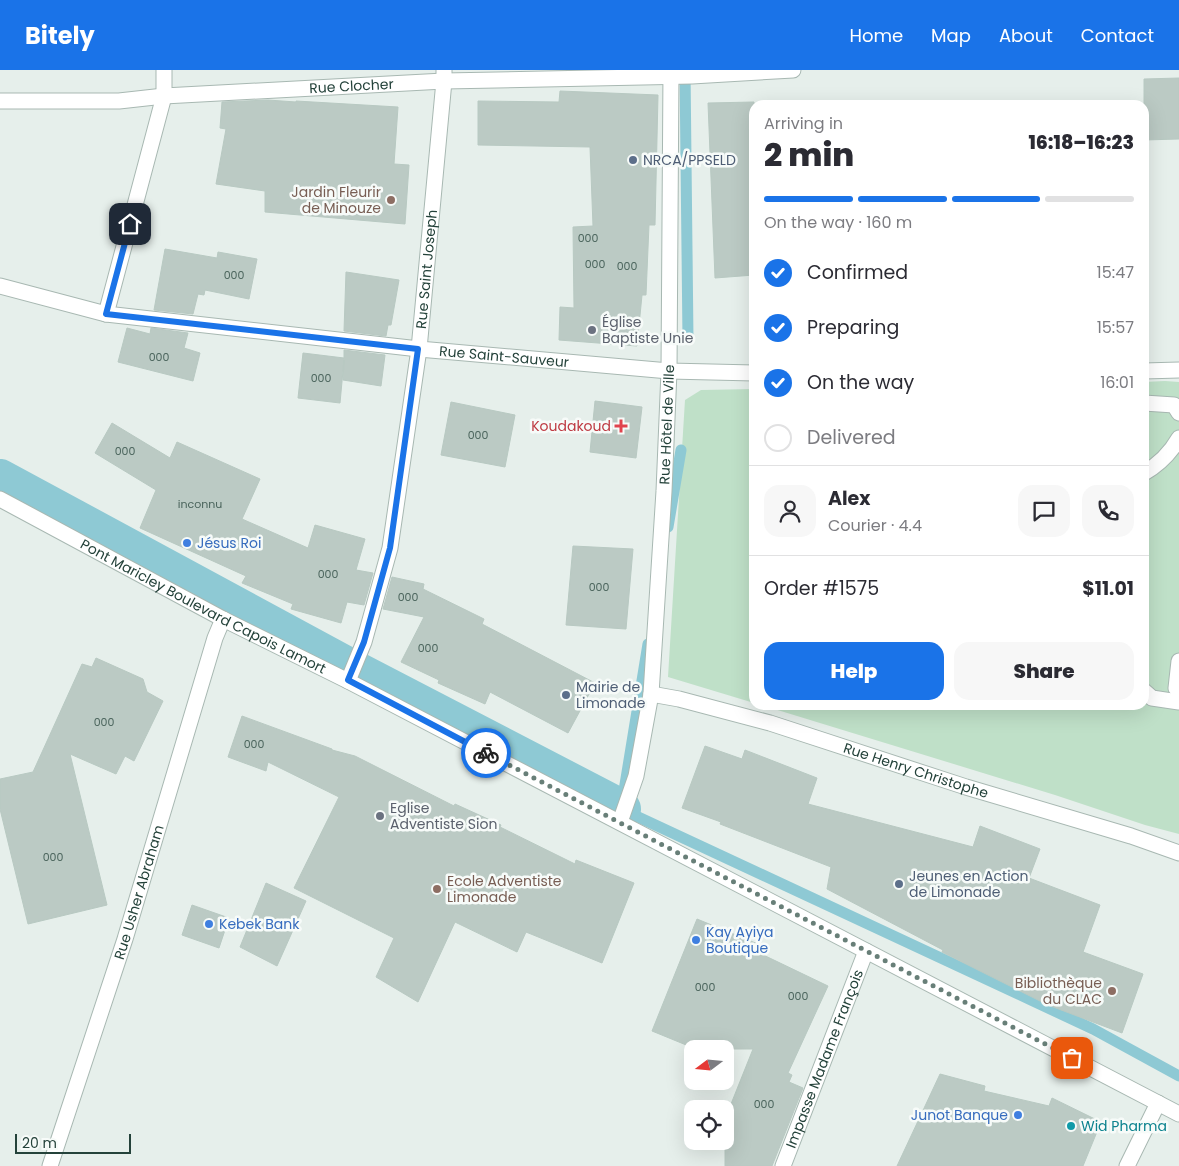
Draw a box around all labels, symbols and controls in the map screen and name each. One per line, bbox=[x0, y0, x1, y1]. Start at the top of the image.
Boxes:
text: Bitely bbox=[25, 19, 95, 52]
text: Home bbox=[849, 23, 903, 48]
text: Map bbox=[931, 23, 971, 48]
text: About bbox=[999, 23, 1053, 48]
text: Contact bbox=[1081, 23, 1154, 48]
street label: Rue Clocher bbox=[309, 74, 394, 98]
text: Arriving in bbox=[764, 112, 843, 135]
text: 16:18–16:23 bbox=[1028, 129, 1134, 156]
text: 2 min bbox=[764, 132, 854, 177]
place label: NRCA/PPSELD bbox=[643, 150, 736, 170]
marker: NRCA/PPSELD bbox=[627, 154, 639, 166]
place label: Jardin Fleurir de Minouze bbox=[291, 182, 381, 218]
marker: Jardin Fleurir de Minouze bbox=[385, 194, 397, 206]
pin bbox=[109, 203, 151, 245]
street label: Rue Saint Joseph bbox=[411, 209, 442, 330]
icon: home bbox=[116, 210, 144, 238]
text: On the way · 160 m bbox=[764, 211, 912, 234]
house number: 000 bbox=[578, 230, 598, 246]
house number: 000 bbox=[585, 256, 605, 272]
house number: 000 bbox=[617, 258, 637, 274]
icon: check bbox=[764, 259, 792, 287]
text: Confirmed bbox=[807, 259, 908, 286]
text: 15:47 bbox=[1097, 261, 1134, 284]
house number: 000 bbox=[224, 267, 244, 283]
place label: Église Baptiste Unie bbox=[602, 312, 694, 348]
icon: check bbox=[764, 314, 792, 342]
text: Preparing bbox=[807, 314, 899, 341]
text: 15:57 bbox=[1097, 316, 1134, 339]
marker: Église Baptiste Unie bbox=[586, 324, 598, 336]
street label: Rue Saint-Sauveur bbox=[438, 341, 570, 372]
house number: 000 bbox=[149, 349, 169, 365]
street label: Rue Hôtel de Ville bbox=[654, 364, 679, 485]
icon: check bbox=[764, 369, 792, 397]
text: On the way bbox=[807, 369, 914, 396]
house number: 000 bbox=[311, 370, 331, 386]
text: 16:01 bbox=[1100, 371, 1134, 394]
place label: Koudakoud bbox=[531, 416, 611, 436]
marker: Koudakoud bbox=[615, 420, 627, 432]
text: Delivered bbox=[807, 424, 896, 451]
house number: 000 bbox=[468, 427, 488, 443]
house number: 000 bbox=[115, 443, 135, 459]
button: person bbox=[764, 485, 816, 537]
text: Alex bbox=[828, 485, 870, 512]
button: chat bbox=[1018, 485, 1070, 537]
button: phone bbox=[1082, 485, 1134, 537]
house number: inconnu bbox=[178, 496, 222, 512]
text: Courier · 4.4 bbox=[828, 514, 922, 537]
place label: Jésus Roi bbox=[197, 533, 261, 553]
street label: Pont Maricley Boulevard Capois Lamort bbox=[77, 534, 330, 679]
marker: Jésus Roi bbox=[181, 537, 193, 549]
house number: 000 bbox=[318, 566, 338, 582]
text: Order #1575 bbox=[764, 575, 879, 602]
text: $11.01 bbox=[1082, 575, 1134, 602]
house number: 000 bbox=[589, 579, 609, 595]
house number: 000 bbox=[398, 589, 418, 605]
house number: 000 bbox=[418, 640, 438, 656]
button: Help bbox=[764, 642, 944, 700]
button: Share bbox=[954, 642, 1134, 700]
place label: Mairie de Limonade bbox=[576, 677, 646, 713]
marker: Mairie de Limonade bbox=[560, 689, 572, 701]
house number: 000 bbox=[94, 714, 114, 730]
courier bbox=[461, 728, 511, 778]
house number: 000 bbox=[244, 736, 264, 752]
street label: Rue Henry Christophe bbox=[841, 738, 991, 803]
icon: bike bbox=[472, 739, 500, 767]
place label: Eglise Adventiste Sion bbox=[390, 798, 497, 834]
marker: Eglise Adventiste Sion bbox=[374, 810, 386, 822]
street label: Rue Usher Abraham bbox=[109, 822, 169, 962]
house number: 000 bbox=[43, 849, 63, 865]
place label: Jeunes en Action de Limonade bbox=[909, 866, 1029, 902]
place label: Ecole Adventiste Limonade bbox=[447, 871, 562, 907]
marker: Jeunes en Action de Limonade bbox=[893, 878, 905, 890]
marker: Ecole Adventiste Limonade bbox=[431, 883, 443, 895]
place label: Kebek Bank bbox=[219, 914, 300, 934]
marker: Kebek Bank bbox=[203, 918, 215, 930]
place label: Kay Ayiya Boutique bbox=[706, 922, 774, 958]
marker: Kay Ayiya Boutique bbox=[690, 934, 702, 946]
street label: Impasse Madame François bbox=[781, 966, 868, 1151]
place label: Bibliothèque du CLAC bbox=[1015, 973, 1102, 1009]
house number: 000 bbox=[695, 979, 715, 995]
marker: Bibliothèque du CLAC bbox=[1106, 985, 1118, 997]
house number: 000 bbox=[788, 988, 808, 1004]
pin bbox=[1051, 1037, 1093, 1079]
north arrow bbox=[684, 1040, 734, 1090]
map controls bbox=[684, 1040, 734, 1150]
icon: bag bbox=[1058, 1044, 1086, 1072]
house number: 000 bbox=[754, 1096, 774, 1112]
button: locate bbox=[684, 1100, 734, 1150]
place label: Junot Banque bbox=[911, 1105, 1008, 1125]
marker: Junot Banque bbox=[1012, 1109, 1024, 1121]
place label: Wid Pharma bbox=[1081, 1116, 1167, 1136]
marker: Wid Pharma bbox=[1065, 1120, 1077, 1132]
scale bar bbox=[15, 1131, 131, 1154]
text: 20 m bbox=[22, 1133, 57, 1153]

